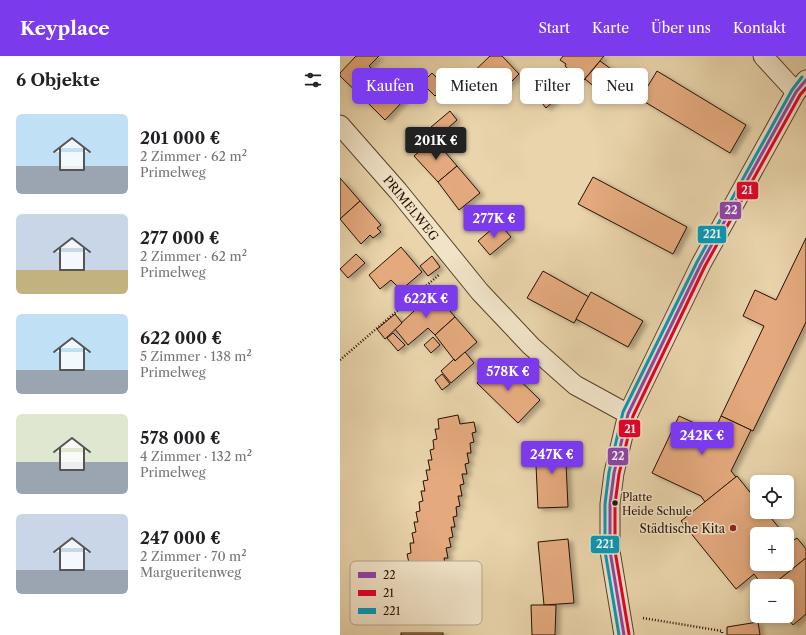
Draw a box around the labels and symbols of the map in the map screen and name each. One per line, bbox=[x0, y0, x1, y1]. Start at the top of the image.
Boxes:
pin: 201K € bbox=[403, 127, 469, 161]
street label: PRIMELWEG bbox=[380, 172, 442, 244]
line badge: 21 bbox=[736, 181, 759, 200]
text: 21 bbox=[741, 183, 753, 197]
line badge: 22 bbox=[719, 201, 742, 220]
text: 22 bbox=[725, 203, 738, 217]
pin: 277K € bbox=[461, 205, 527, 239]
line badge: 221 bbox=[697, 225, 727, 244]
text: 221 bbox=[703, 227, 721, 241]
pin: 622K € bbox=[393, 285, 459, 319]
pin: 578K € bbox=[475, 358, 541, 392]
line badge: 21 bbox=[618, 419, 641, 438]
text: 21 bbox=[624, 422, 636, 436]
pin: 242K € bbox=[669, 422, 735, 456]
pin: 247K € bbox=[519, 441, 585, 475]
line badge: 22 bbox=[607, 447, 629, 466]
text: 22 bbox=[612, 449, 625, 463]
place label: Platte Heide Schule bbox=[622, 490, 692, 518]
marker: Platte Heide Schule bbox=[610, 498, 620, 508]
place label: Städtische Kita bbox=[640, 521, 726, 536]
marker: Städtische Kita bbox=[728, 523, 738, 533]
line badge: 221 bbox=[590, 535, 620, 554]
text: 221 bbox=[596, 537, 614, 551]
legend bbox=[350, 561, 482, 625]
text: 22 bbox=[383, 568, 396, 582]
text: 21 bbox=[383, 586, 394, 600]
text: 221 bbox=[383, 604, 401, 618]

